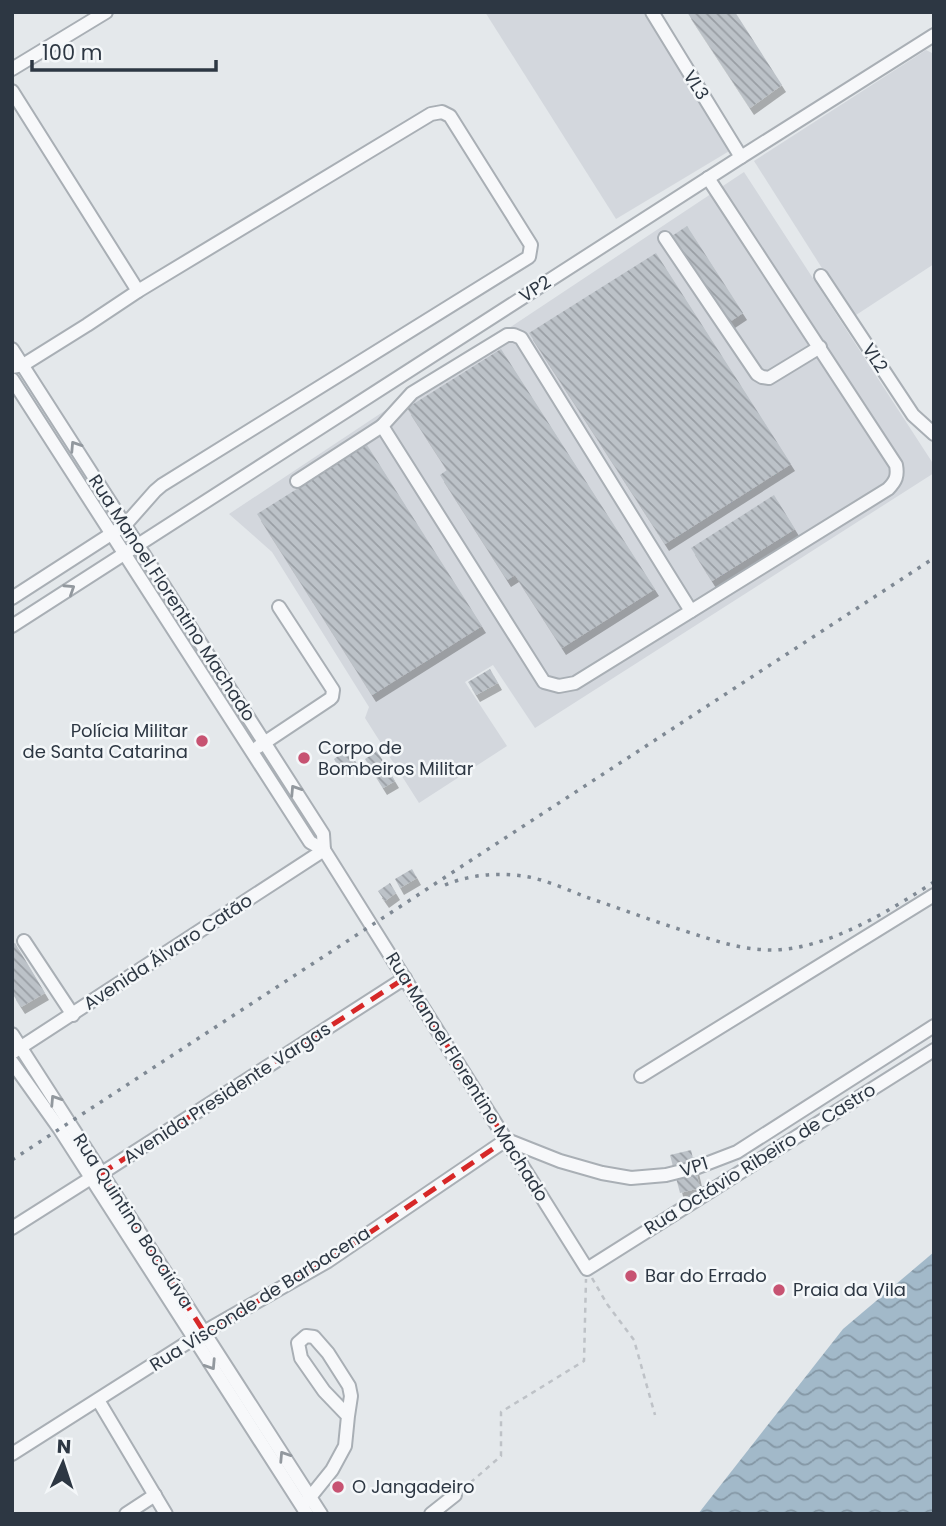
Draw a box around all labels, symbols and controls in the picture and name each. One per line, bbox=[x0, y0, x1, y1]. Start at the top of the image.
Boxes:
scale bar bbox=[32, 28, 215, 72]
text: 100 m bbox=[42, 38, 102, 67]
street label: VL3 bbox=[678, 65, 715, 104]
street label: VP2 bbox=[514, 269, 555, 308]
street label: VL2 bbox=[857, 338, 894, 377]
one-way arrow bbox=[70, 441, 83, 454]
street label: Rua Manoel Florentino Machado bbox=[83, 469, 262, 726]
one-way arrow bbox=[62, 584, 75, 597]
place label: Polícia Militar de Santa Catarina bbox=[22, 718, 188, 764]
marker: Polícia Militar de Santa Catarina bbox=[194, 733, 210, 749]
place label: Corpo de Bombeiros Militar bbox=[318, 735, 474, 781]
marker: Corpo de Bombeiros Militar bbox=[296, 750, 312, 766]
one-way arrow bbox=[290, 784, 303, 797]
street label: Avenida Álvaro Catão bbox=[78, 888, 257, 1016]
street label: Rua Manoel Florentino Machado bbox=[380, 947, 555, 1206]
street label: Avenida Presidente Vargas bbox=[118, 1016, 335, 1169]
street label: Rua Octávio Ribeiro de Castro bbox=[639, 1077, 880, 1240]
one-way arrow bbox=[51, 1095, 63, 1108]
street label: Rua Quintino Bocaiúva bbox=[67, 1128, 199, 1313]
street label: VP1 bbox=[677, 1150, 711, 1183]
street label: Rua Visconde de Barbacena bbox=[145, 1220, 375, 1377]
place label: Bar do Errado bbox=[645, 1263, 767, 1288]
marker: Bar do Errado bbox=[623, 1268, 639, 1284]
place label: Praia da Vila bbox=[793, 1277, 906, 1302]
marker: Praia da Vila bbox=[771, 1282, 787, 1298]
one-way arrow bbox=[203, 1357, 216, 1370]
north arrow bbox=[28, 1428, 98, 1498]
text: N bbox=[56, 1433, 72, 1460]
one-way arrow bbox=[279, 1451, 292, 1464]
place label: O Jangadeiro bbox=[352, 1474, 475, 1499]
marker: O Jangadeiro bbox=[330, 1479, 346, 1495]

